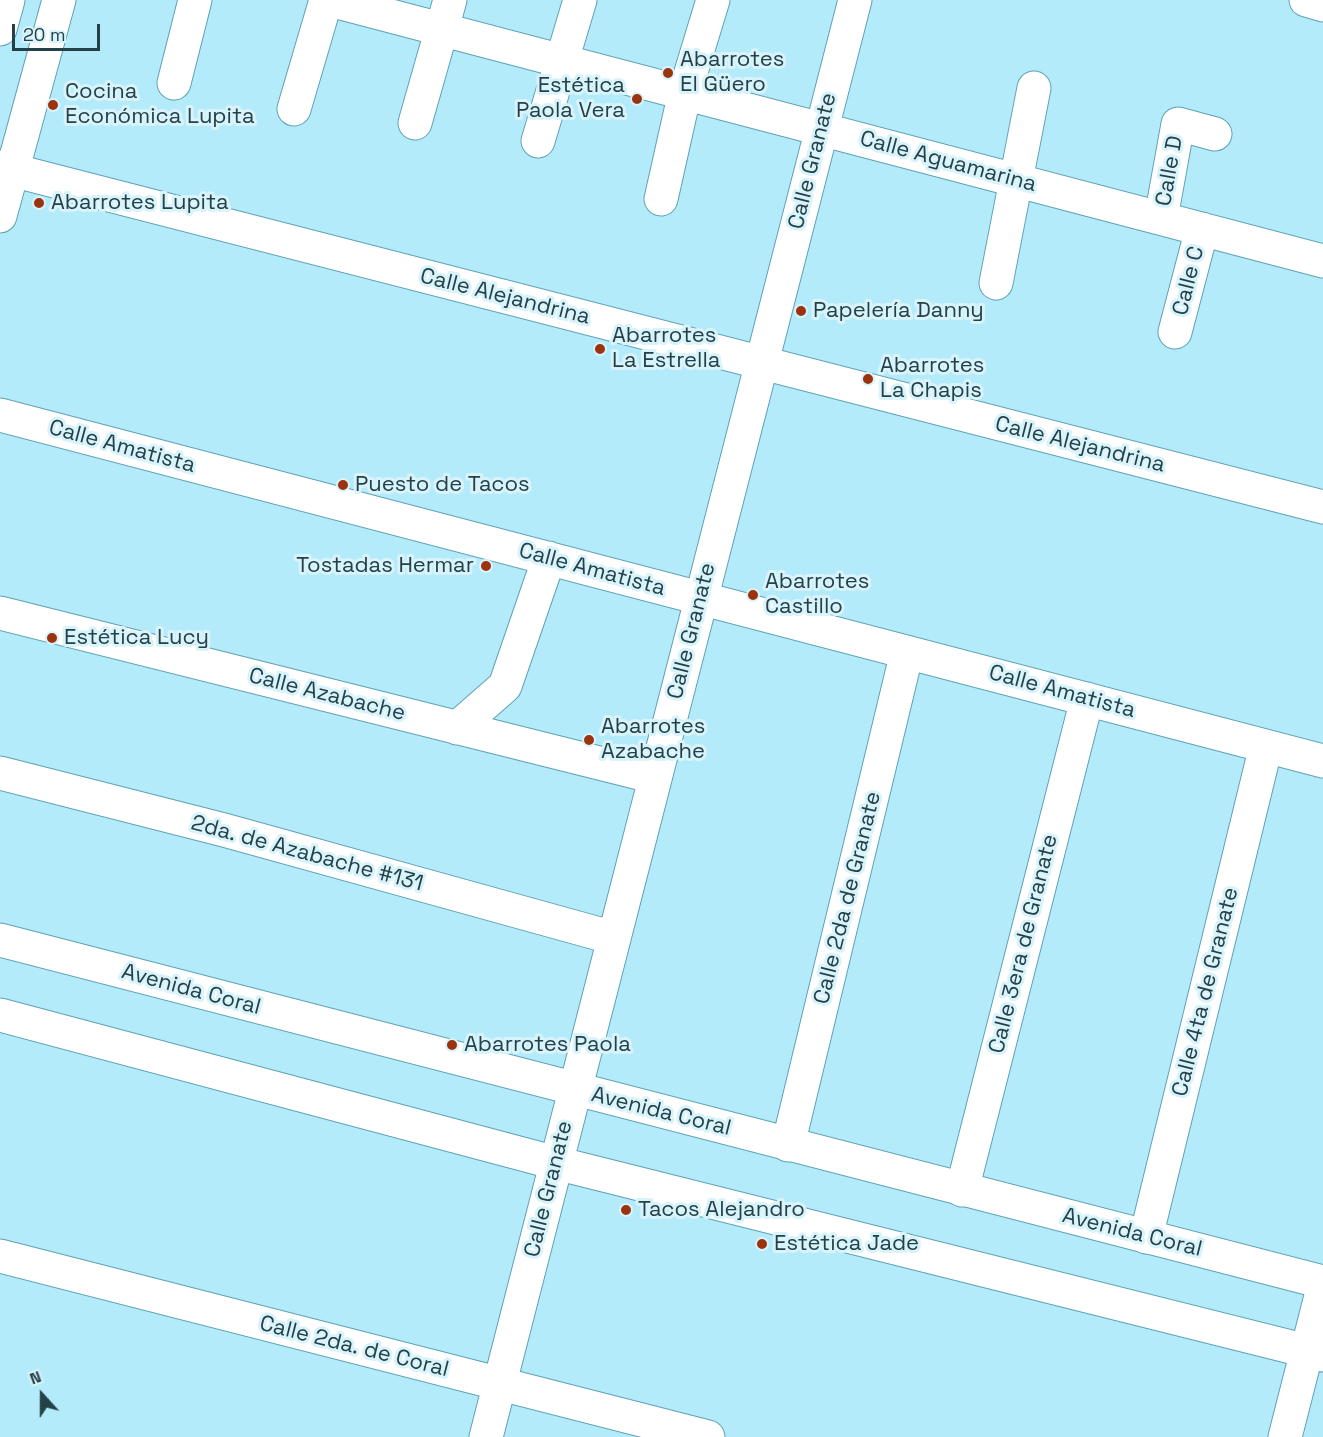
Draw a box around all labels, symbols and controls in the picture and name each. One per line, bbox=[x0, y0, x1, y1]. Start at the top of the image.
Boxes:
scale bar bbox=[15, 12, 104, 50]
text: 20 m bbox=[23, 23, 66, 46]
place label: Abarrotes El Güero bbox=[680, 47, 784, 98]
marker: Abarrotes El Güero bbox=[661, 66, 675, 80]
place label: Estética Paola Vera bbox=[516, 73, 625, 124]
place label: Cocina Económica Lupita bbox=[65, 79, 255, 130]
street label: Calle Granate bbox=[783, 90, 843, 232]
marker: Estética Paola Vera bbox=[630, 92, 644, 106]
marker: Cocina Económica Lupita bbox=[46, 98, 60, 112]
street label: Calle Aguamarina bbox=[857, 126, 1039, 198]
street label: Calle D bbox=[1151, 134, 1189, 208]
place label: Abarrotes Lupita bbox=[51, 190, 229, 216]
marker: Abarrotes Lupita bbox=[32, 196, 46, 210]
street label: Calle C bbox=[1168, 244, 1210, 318]
street label: Calle Alejandrina bbox=[417, 263, 593, 331]
place label: Papelería Danny bbox=[813, 298, 984, 324]
marker: Papelería Danny bbox=[794, 304, 808, 318]
place label: Abarrotes La Estrella bbox=[612, 323, 721, 374]
marker: Abarrotes La Estrella bbox=[593, 342, 607, 356]
place label: Abarrotes La Chapis bbox=[880, 353, 984, 404]
marker: Abarrotes La Chapis bbox=[861, 372, 875, 386]
street label: Calle Alejandrina bbox=[992, 411, 1168, 479]
street label: Calle Amatista bbox=[46, 415, 198, 479]
place label: Puesto de Tacos bbox=[355, 472, 530, 498]
marker: Puesto de Tacos bbox=[336, 478, 350, 492]
street label: Calle Amatista bbox=[516, 538, 668, 602]
place label: Tostadas Hermar bbox=[296, 553, 474, 579]
marker: Tostadas Hermar bbox=[479, 559, 493, 573]
street label: Calle Granate bbox=[662, 560, 722, 702]
place label: Abarrotes Castillo bbox=[765, 569, 869, 620]
marker: Abarrotes Castillo bbox=[746, 588, 760, 602]
place label: Estética Lucy bbox=[64, 625, 209, 651]
marker: Estética Lucy bbox=[45, 631, 59, 645]
street label: Calle Amatista bbox=[986, 660, 1138, 724]
street label: Calle Azabache bbox=[246, 663, 408, 727]
place label: Abarrotes Azabache bbox=[601, 714, 705, 766]
marker: Abarrotes Azabache bbox=[582, 733, 596, 747]
street label: Calle 2da de Granate bbox=[809, 789, 887, 1007]
street label: 2da. de Azabache #131 bbox=[188, 810, 426, 898]
street label: Calle 3era de Granate bbox=[984, 832, 1064, 1056]
street label: Calle 4ta de Granate bbox=[1167, 885, 1245, 1099]
street label: Avenida Coral bbox=[119, 959, 263, 1021]
place label: Abarrotes Paola bbox=[464, 1032, 631, 1058]
marker: Abarrotes Paola bbox=[445, 1038, 459, 1052]
street label: Avenida Coral bbox=[588, 1082, 734, 1142]
street label: Calle Granate bbox=[519, 1118, 579, 1260]
place label: Tacos Alejandro bbox=[638, 1197, 805, 1223]
marker: Tacos Alejandro bbox=[619, 1203, 633, 1217]
street label: Avenida Coral bbox=[1059, 1203, 1205, 1263]
place label: Estética Jade bbox=[774, 1231, 919, 1257]
marker: Estética Jade bbox=[755, 1237, 769, 1251]
street label: Calle 2da. de Coral bbox=[257, 1311, 451, 1383]
north arrow bbox=[12, 1365, 72, 1425]
text: N bbox=[27, 1366, 44, 1389]

